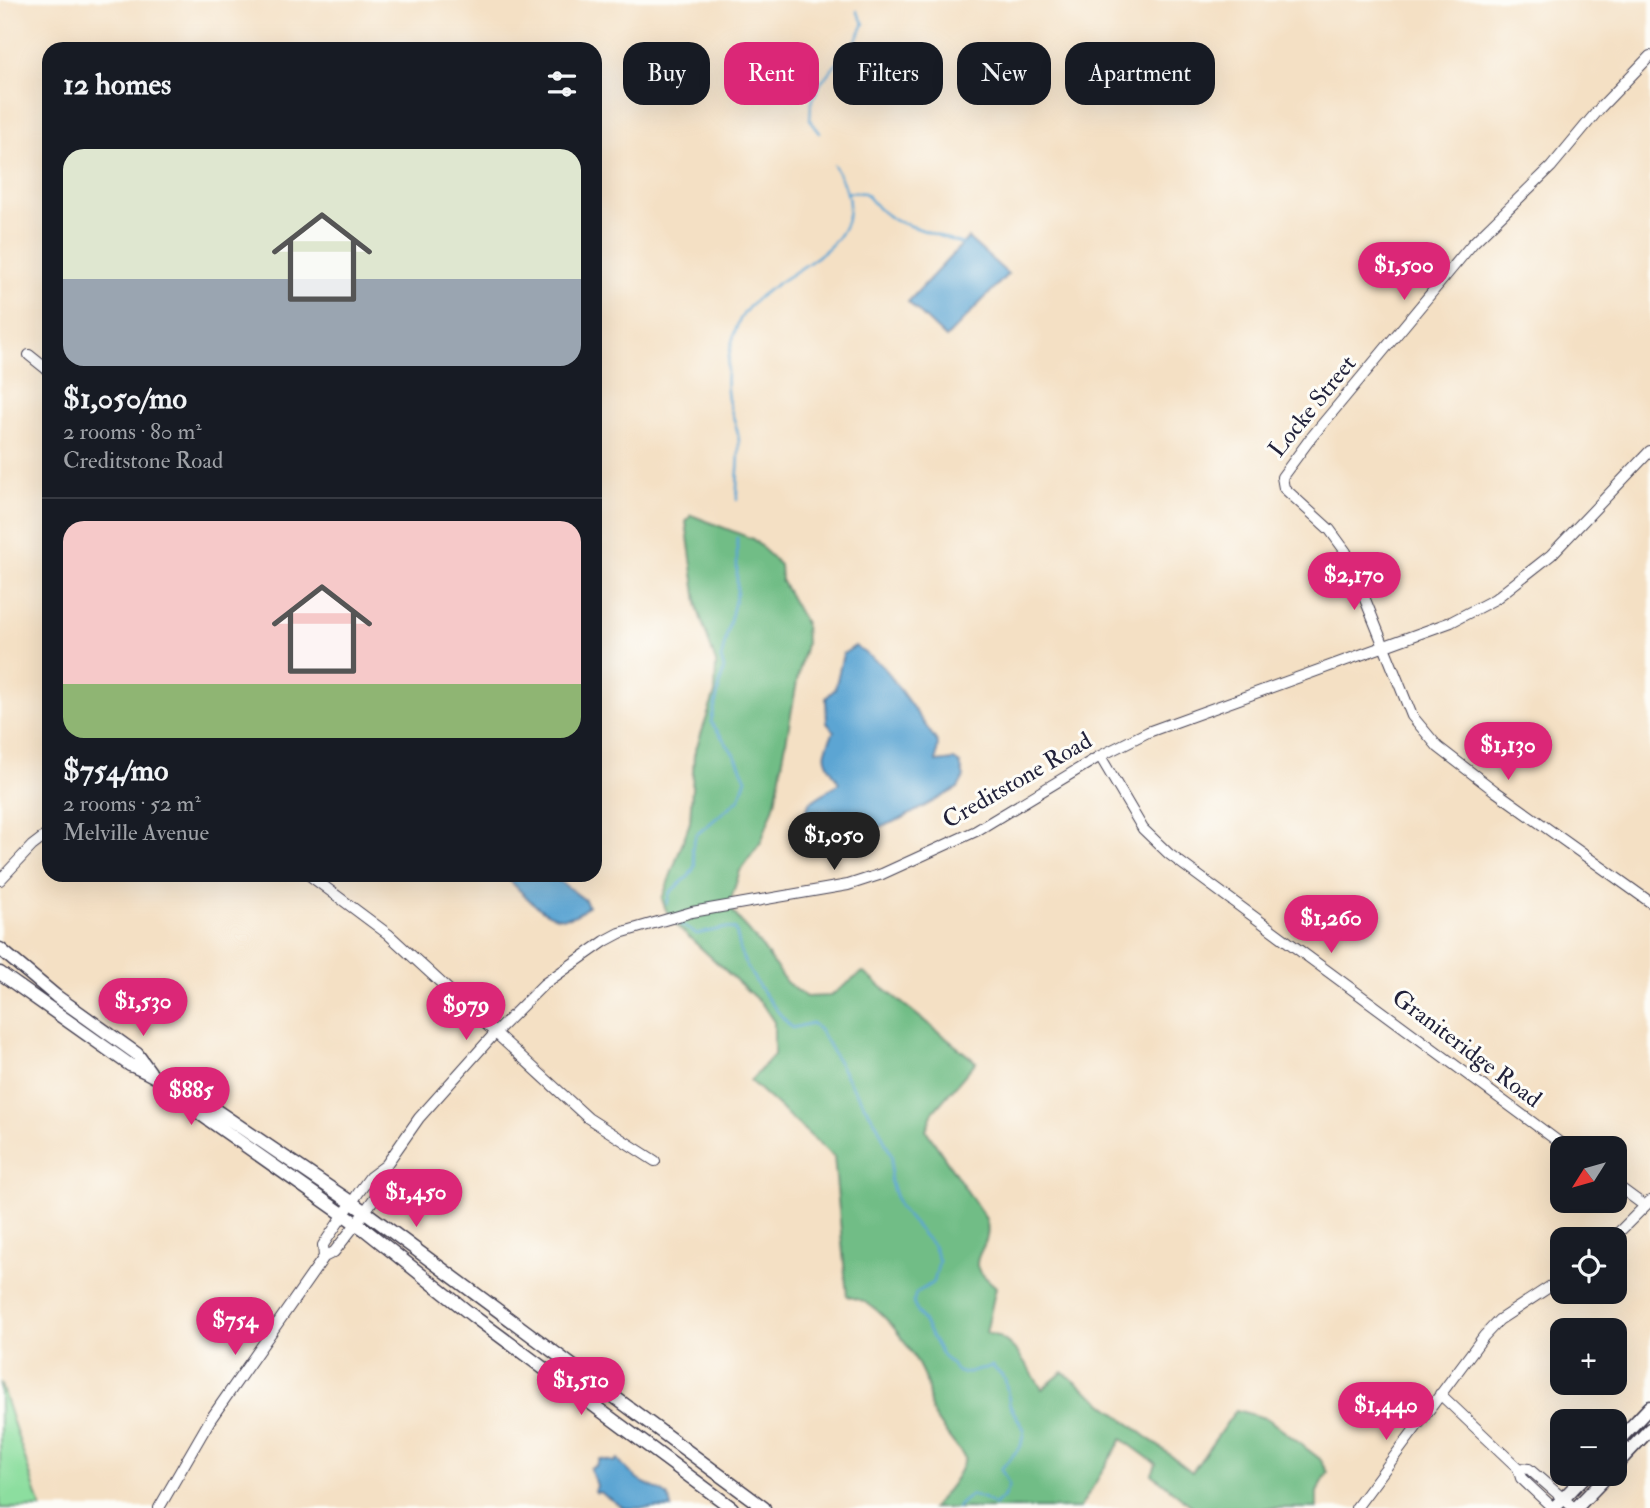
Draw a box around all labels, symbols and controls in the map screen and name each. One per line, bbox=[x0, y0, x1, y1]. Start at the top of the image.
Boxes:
chip: Buy bbox=[623, 42, 710, 105]
chip: Rent bbox=[724, 42, 819, 105]
chip: Filters bbox=[833, 42, 943, 105]
chip: New bbox=[957, 42, 1051, 105]
chip: Apartment bbox=[1065, 42, 1215, 105]
icon: filters bbox=[543, 65, 581, 103]
text: 12 homes bbox=[63, 66, 171, 103]
icon: home bbox=[259, 194, 385, 320]
pin: $1,500 bbox=[1347, 243, 1461, 302]
text: $1,500 bbox=[1374, 250, 1434, 279]
street label: Locke Street bbox=[1262, 349, 1363, 464]
text: $1,050/mo bbox=[63, 380, 187, 417]
text: 2 rooms · 80 m² bbox=[63, 417, 202, 446]
text: Creditstone Road bbox=[63, 446, 223, 475]
pin: $2,170 bbox=[1297, 552, 1411, 612]
text: $2,170 bbox=[1324, 560, 1384, 589]
icon: home bbox=[259, 566, 385, 692]
pin: $1,130 bbox=[1451, 722, 1565, 782]
street label: Creditstone Road bbox=[937, 725, 1098, 836]
text: $1,130 bbox=[1480, 730, 1536, 759]
text: $754/mo bbox=[63, 752, 168, 789]
text: 2 rooms · 52 m² bbox=[63, 789, 201, 818]
pin: $1,050 bbox=[777, 812, 891, 872]
text: Melville Avenue bbox=[63, 818, 209, 847]
text: $1,050 bbox=[804, 820, 864, 849]
pin: $1,260 bbox=[1274, 895, 1388, 955]
text: $1,260 bbox=[1300, 903, 1362, 932]
pin: $1,530 bbox=[86, 978, 200, 1038]
pin: $979 bbox=[425, 982, 507, 1042]
street label: Graniteridge Road bbox=[1386, 982, 1548, 1115]
text: $1,530 bbox=[114, 986, 172, 1015]
text: $979 bbox=[442, 990, 490, 1019]
pin: $885 bbox=[150, 1068, 232, 1127]
text: $885 bbox=[169, 1075, 213, 1104]
north arrow bbox=[1550, 1136, 1628, 1213]
map controls bbox=[1550, 1136, 1627, 1486]
pin: $1,450 bbox=[359, 1170, 473, 1229]
text: $1,450 bbox=[385, 1177, 447, 1206]
button: locate bbox=[1550, 1227, 1627, 1304]
pin: $754 bbox=[194, 1298, 276, 1357]
text: $754 bbox=[212, 1305, 258, 1334]
button: + bbox=[1550, 1318, 1627, 1395]
pin: $1,510 bbox=[524, 1358, 638, 1417]
text: $1,510 bbox=[553, 1365, 609, 1394]
pin: $1,440 bbox=[1329, 1382, 1443, 1442]
text: $1,440 bbox=[1354, 1390, 1418, 1419]
button: − bbox=[1550, 1409, 1627, 1486]

